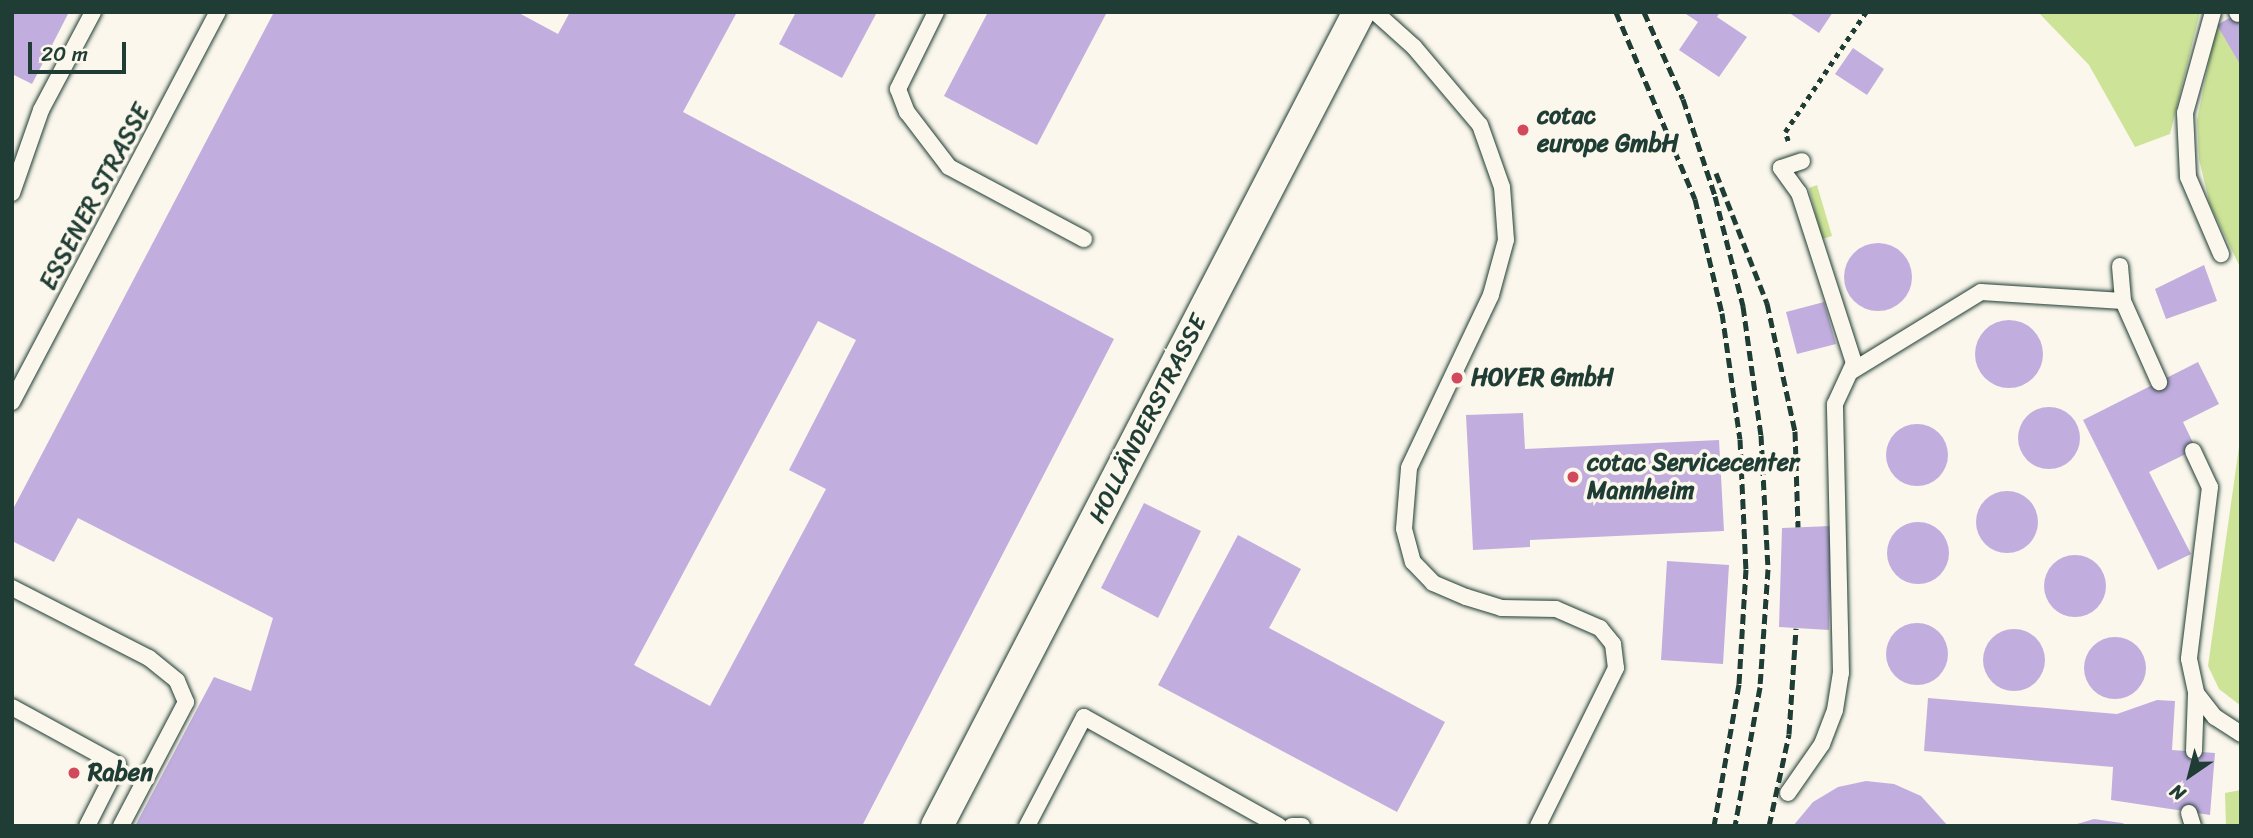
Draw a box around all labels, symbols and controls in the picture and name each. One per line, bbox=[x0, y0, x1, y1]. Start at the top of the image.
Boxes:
scale bar bbox=[32, 28, 130, 72]
text: 20 m bbox=[41, 35, 88, 73]
street label: ESSENER STRASSE bbox=[33, 98, 157, 296]
place label: cotac europe GmbH bbox=[1537, 102, 1678, 158]
marker: cotac europe GmbH bbox=[1515, 122, 1531, 138]
street label: HOLLÄNDERSTRASSE bbox=[1083, 310, 1213, 528]
place label: HOYER GmbH bbox=[1471, 364, 1614, 392]
marker: HOYER GmbH bbox=[1449, 370, 1465, 386]
place label: cotac Servicecenter Mannheim bbox=[1587, 449, 1800, 505]
marker: cotac Servicecenter Mannheim bbox=[1565, 469, 1581, 485]
north arrow bbox=[2155, 740, 2225, 810]
place label: Raben bbox=[88, 759, 153, 787]
marker: Raben bbox=[66, 765, 82, 781]
text: N bbox=[2163, 775, 2193, 810]

